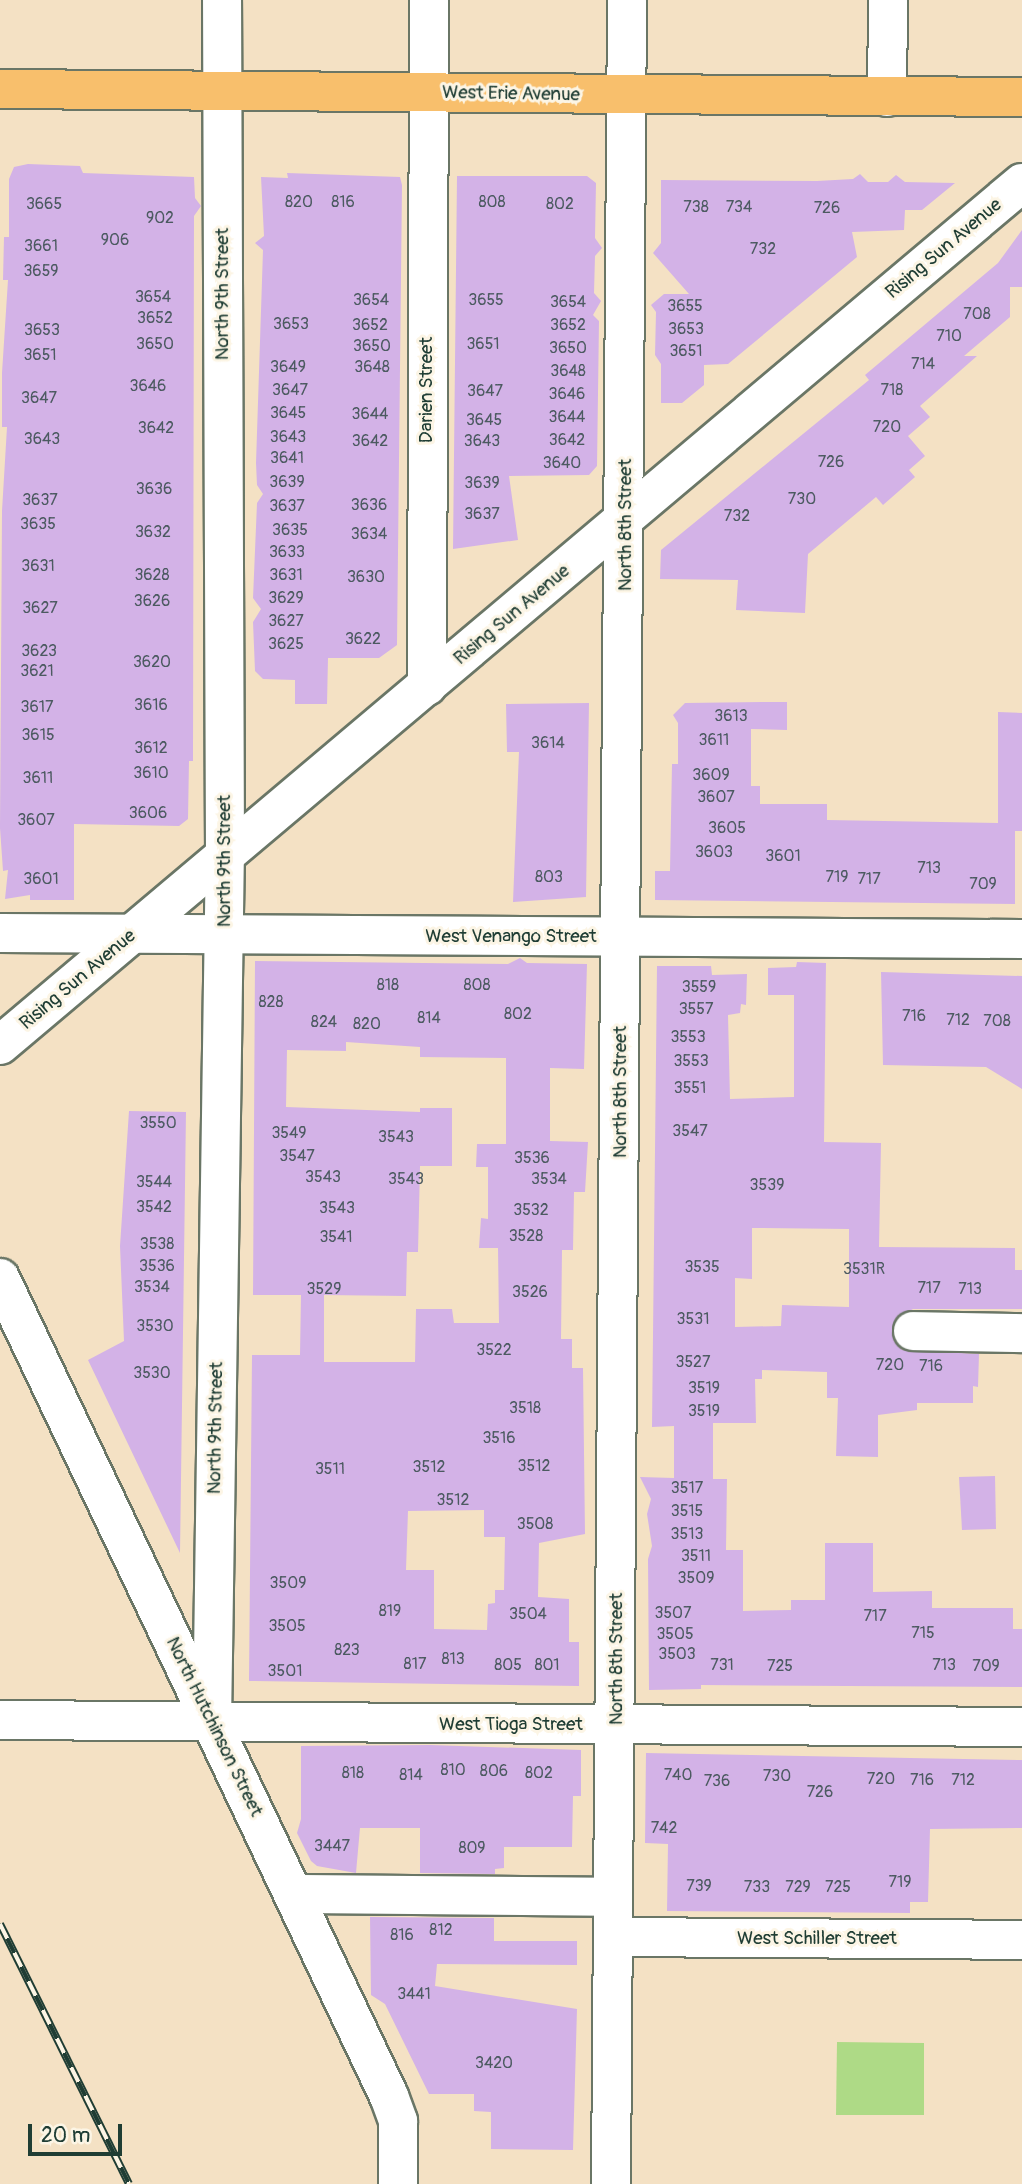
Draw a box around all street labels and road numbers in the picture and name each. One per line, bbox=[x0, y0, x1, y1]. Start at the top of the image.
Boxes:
street label: West Erie Avenue bbox=[442, 81, 580, 107]
street label: Rising Sun Avenue bbox=[881, 194, 1007, 304]
street label: North 9th Street bbox=[212, 228, 234, 360]
street label: Darien Street bbox=[416, 337, 438, 443]
street label: North 8th Street bbox=[615, 459, 637, 591]
street label: Rising Sun Avenue bbox=[449, 560, 575, 670]
street label: North 9th Street bbox=[214, 795, 236, 927]
street label: Rising Sun Avenue bbox=[15, 925, 141, 1035]
street label: West Venango Street bbox=[425, 926, 597, 948]
street label: North 8th Street bbox=[610, 1026, 632, 1158]
street label: North 9th Street bbox=[203, 1362, 229, 1494]
street label: North 8th Street bbox=[606, 1593, 628, 1725]
street label: North Hutchinson Street bbox=[161, 1633, 267, 1821]
street label: West Tioga Street bbox=[439, 1714, 583, 1736]
street label: West Schiller Street bbox=[737, 1928, 897, 1950]

